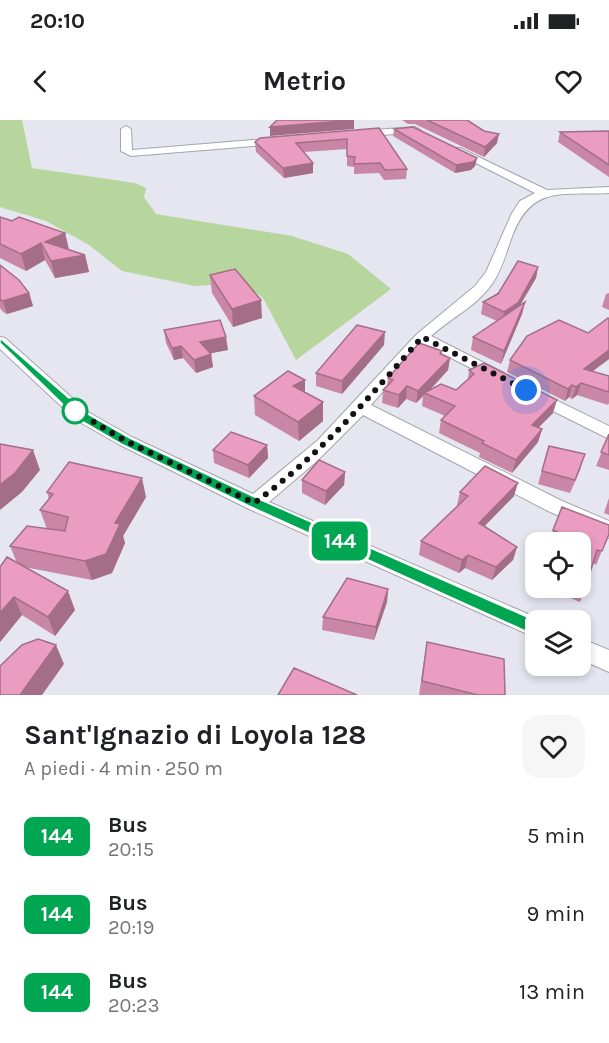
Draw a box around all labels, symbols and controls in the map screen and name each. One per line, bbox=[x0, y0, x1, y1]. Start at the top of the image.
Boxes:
text: 20:10 bbox=[30, 8, 85, 34]
icon: back bbox=[24, 65, 57, 98]
text: Metrio bbox=[263, 65, 346, 97]
icon: heart bbox=[552, 65, 585, 98]
your location bbox=[511, 375, 541, 405]
unlabelled marker bbox=[62, 398, 88, 424]
line badge: 144 bbox=[306, 522, 374, 560]
text: 144 bbox=[324, 529, 356, 553]
map controls bbox=[525, 532, 591, 676]
button: locate bbox=[525, 532, 591, 598]
button: layers bbox=[525, 610, 591, 676]
button: heart bbox=[522, 715, 585, 778]
text: Sant'Ignazio di Loyola 128 bbox=[24, 718, 366, 751]
text: A piedi · 4 min · 250 m bbox=[24, 757, 223, 780]
text: Bus bbox=[108, 812, 148, 838]
text: 5 min bbox=[527, 823, 585, 849]
text: 144 bbox=[41, 824, 73, 848]
text: 20:15 bbox=[108, 838, 154, 861]
text: Bus bbox=[108, 890, 148, 916]
text: 9 min bbox=[527, 901, 585, 927]
text: 144 bbox=[41, 902, 73, 926]
text: 20:19 bbox=[108, 916, 154, 939]
text: Bus bbox=[108, 968, 148, 994]
text: 13 min bbox=[519, 979, 585, 1005]
text: 144 bbox=[41, 980, 73, 1004]
text: 20:23 bbox=[108, 994, 159, 1017]

